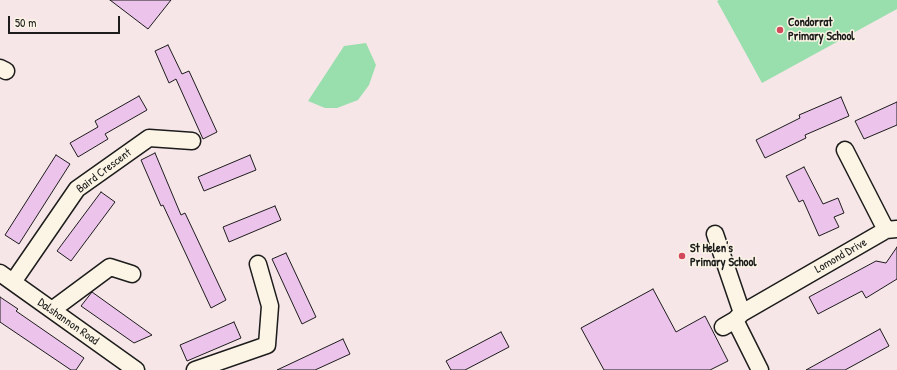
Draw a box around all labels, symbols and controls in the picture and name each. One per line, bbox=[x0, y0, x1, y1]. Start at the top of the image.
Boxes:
scale bar bbox=[10, 8, 122, 34]
text: 50 m bbox=[15, 14, 36, 31]
place label: Condorrat Primary School bbox=[788, 16, 854, 44]
marker: Condorrat Primary School bbox=[775, 25, 785, 35]
street label: Baird Crescent bbox=[74, 146, 134, 196]
street label: Lomond Drive bbox=[812, 235, 870, 277]
place label: St Helen's Primary School bbox=[690, 242, 756, 270]
marker: St Helen's Primary School bbox=[677, 251, 687, 261]
street label: Dalshannon Road bbox=[35, 296, 101, 348]

